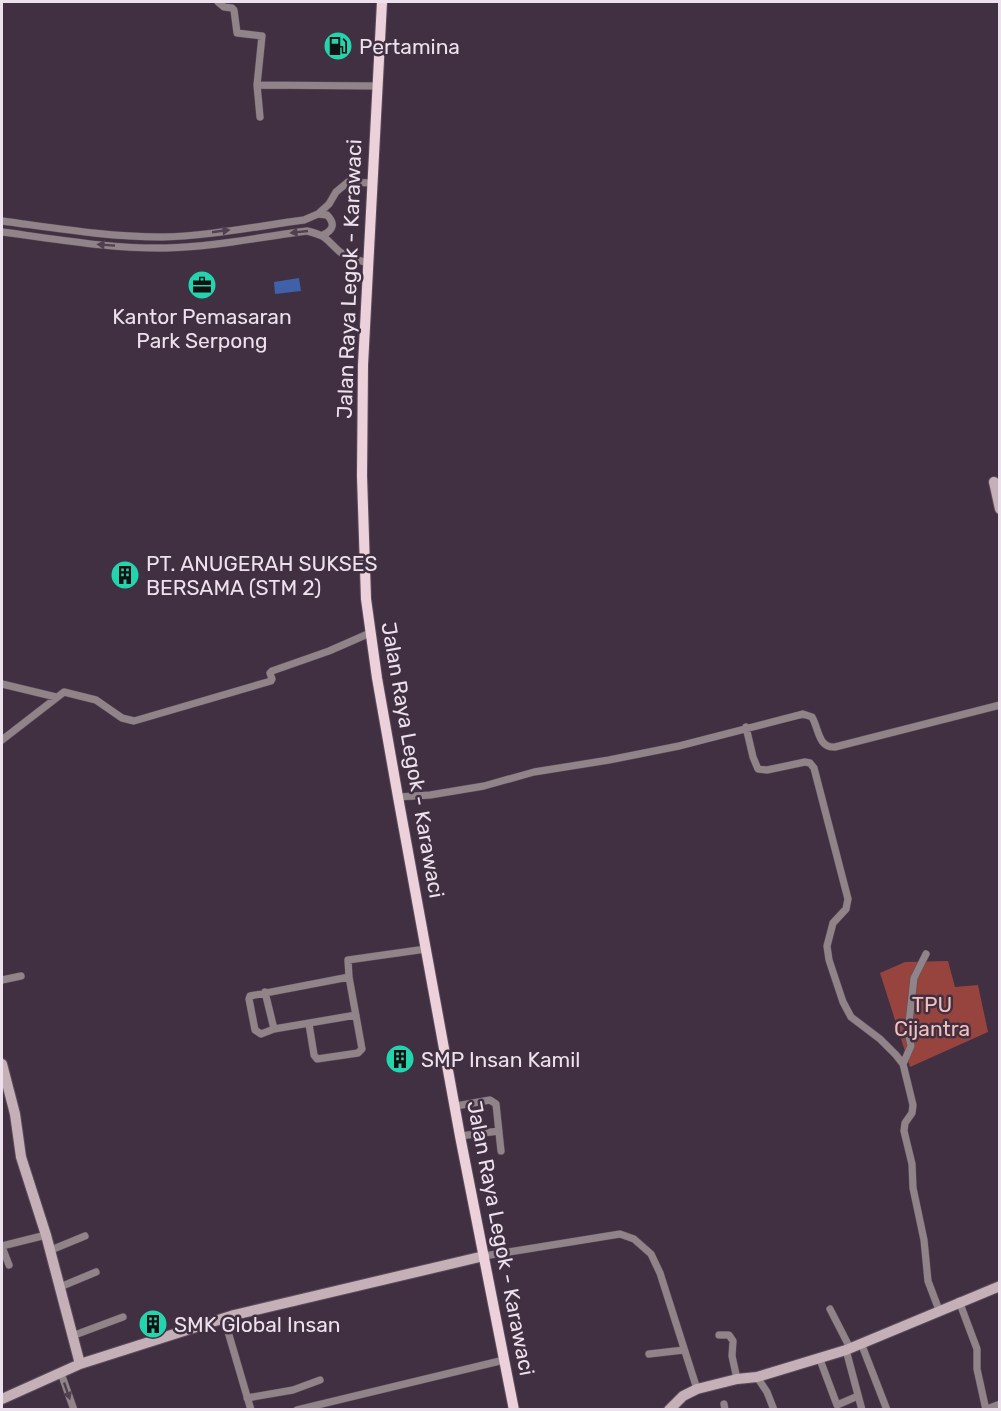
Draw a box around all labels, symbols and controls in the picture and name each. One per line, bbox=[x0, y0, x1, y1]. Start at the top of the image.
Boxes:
fuel station icon: Pertamina bbox=[322, 30, 354, 62]
place label: Pertamina bbox=[359, 34, 460, 59]
street label: Jalan Raya Legok - Karawaci bbox=[332, 139, 366, 419]
one-way arrow bbox=[212, 226, 231, 236]
one-way arrow bbox=[289, 227, 308, 237]
one-way arrow bbox=[97, 240, 116, 249]
office icon: Kantor Pemasaran Park Serpong bbox=[186, 269, 218, 301]
place label: Kantor Pemasaran Park Serpong bbox=[112, 304, 292, 353]
place label: PT. ANUGERAH SUKSES BERSAMA (STM 2) bbox=[146, 551, 378, 600]
building icon: PT. ANUGERAH SUKSES BERSAMA (STM 2) bbox=[109, 559, 141, 591]
street label: Jalan Raya Legok - Karawaci bbox=[376, 620, 450, 900]
park label: TPU Cijantra bbox=[894, 992, 970, 1041]
building icon: SMP Insan Kamil bbox=[384, 1043, 416, 1075]
place label: SMP Insan Kamil bbox=[421, 1047, 580, 1072]
street label: Jalan Raya Legok - Karawaci bbox=[462, 1098, 540, 1378]
building icon: SMK Global Insan bbox=[137, 1308, 169, 1340]
place label: SMK Global Insan bbox=[174, 1312, 341, 1337]
one-way arrow bbox=[63, 1382, 73, 1400]

